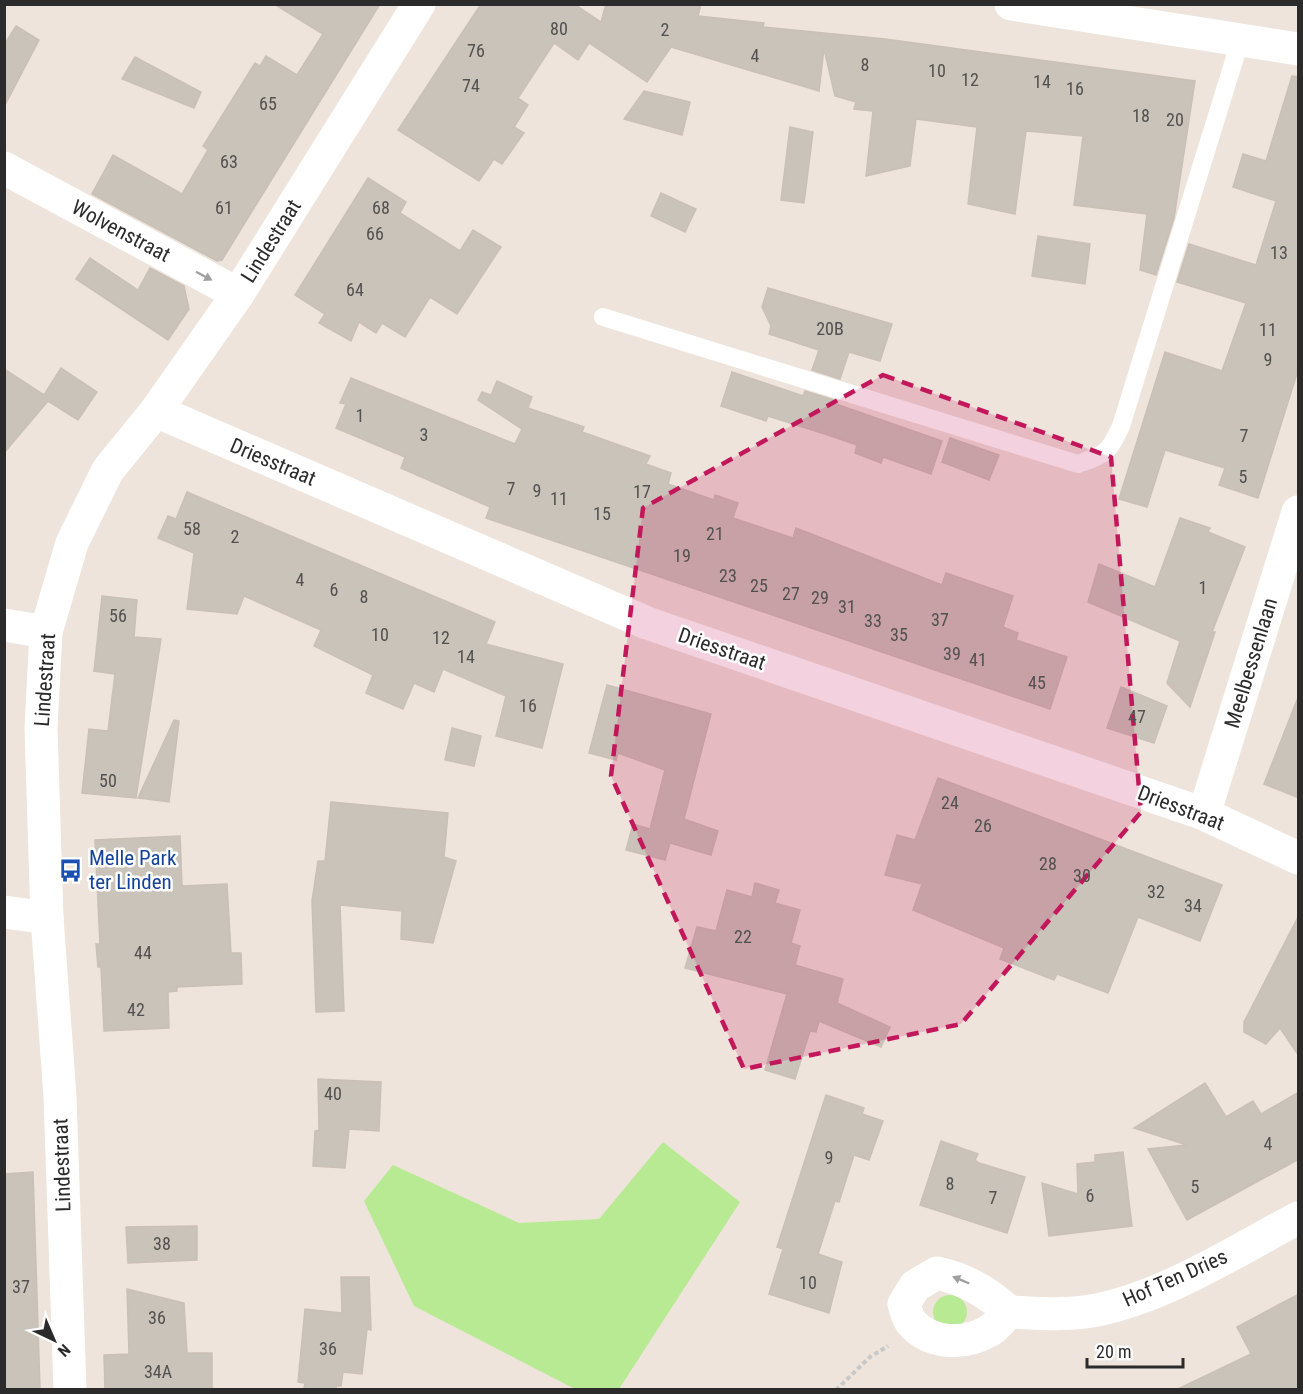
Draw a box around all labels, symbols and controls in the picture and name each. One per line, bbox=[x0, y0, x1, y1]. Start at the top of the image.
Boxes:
house number: 80 bbox=[550, 18, 568, 39]
house number: 2 bbox=[661, 19, 670, 40]
house number: 76 bbox=[467, 40, 485, 61]
house number: 4 bbox=[751, 45, 760, 66]
house number: 8 bbox=[861, 54, 869, 75]
house number: 10 bbox=[928, 60, 946, 81]
house number: 12 bbox=[961, 69, 979, 90]
house number: 14 bbox=[1033, 71, 1051, 92]
house number: 74 bbox=[462, 75, 480, 96]
house number: 16 bbox=[1066, 78, 1084, 99]
house number: 65 bbox=[259, 93, 277, 114]
house number: 18 bbox=[1132, 105, 1150, 126]
house number: 20 bbox=[1166, 109, 1184, 130]
house number: 63 bbox=[220, 151, 238, 172]
street label: Wolvenstraat bbox=[68, 195, 174, 267]
street label: Lindestraat bbox=[236, 195, 306, 287]
house number: 61 bbox=[215, 197, 233, 218]
house number: 68 bbox=[372, 197, 390, 218]
house number: 66 bbox=[366, 223, 384, 244]
house number: 13 bbox=[1270, 242, 1288, 263]
one-way arrow bbox=[196, 271, 213, 281]
house number: 64 bbox=[346, 279, 364, 300]
house number: 20B bbox=[816, 318, 844, 339]
house number: 11 bbox=[1259, 319, 1277, 340]
house number: 9 bbox=[1264, 349, 1272, 370]
house number: 1 bbox=[356, 405, 364, 426]
house number: 3 bbox=[420, 424, 428, 445]
house number: 7 bbox=[1240, 425, 1249, 446]
street label: Driesstraat bbox=[227, 433, 319, 491]
house number: 5 bbox=[1239, 466, 1248, 487]
house number: 7 bbox=[507, 478, 516, 499]
house number: 9 bbox=[533, 480, 541, 501]
house number: 17 bbox=[633, 481, 651, 502]
house number: 11 bbox=[550, 488, 568, 509]
house number: 15 bbox=[593, 503, 611, 524]
house number: 58 bbox=[183, 518, 201, 539]
house number: 21 bbox=[706, 523, 724, 544]
house number: 2 bbox=[231, 526, 240, 547]
house number: 19 bbox=[673, 545, 691, 566]
house number: 23 bbox=[719, 565, 737, 586]
house number: 4 bbox=[296, 569, 305, 590]
house number: 25 bbox=[750, 575, 768, 596]
house number: 1 bbox=[1199, 577, 1207, 598]
house number: 6 bbox=[330, 579, 338, 600]
house number: 27 bbox=[782, 583, 800, 604]
house number: 8 bbox=[360, 586, 368, 607]
house number: 29 bbox=[811, 587, 829, 608]
street label: Meelbessenlaan bbox=[1220, 595, 1282, 731]
house number: 31 bbox=[838, 596, 856, 617]
house number: 56 bbox=[109, 605, 127, 626]
house number: 37 bbox=[931, 609, 949, 630]
house number: 33 bbox=[864, 610, 882, 631]
street label: Driesstraat bbox=[675, 623, 769, 675]
house number: 10 bbox=[371, 624, 389, 645]
house number: 35 bbox=[890, 624, 908, 645]
house number: 12 bbox=[432, 627, 450, 648]
street label: Lindestraat bbox=[30, 633, 60, 727]
house number: 39 bbox=[943, 643, 961, 664]
house number: 14 bbox=[457, 646, 475, 667]
house number: 41 bbox=[969, 649, 987, 670]
house number: 45 bbox=[1028, 672, 1046, 693]
house number: 16 bbox=[519, 695, 537, 716]
house number: 47 bbox=[1128, 706, 1146, 727]
house number: 50 bbox=[99, 770, 117, 791]
street label: Driesstraat bbox=[1134, 781, 1228, 835]
house number: 24 bbox=[941, 792, 959, 813]
house number: 26 bbox=[974, 815, 992, 836]
place label: Melle Park ter Linden bbox=[89, 846, 177, 894]
house number: 28 bbox=[1039, 853, 1057, 874]
bus stop icon: Melle Park ter Linden bbox=[58, 857, 84, 883]
house number: 30 bbox=[1073, 865, 1091, 886]
house number: 32 bbox=[1147, 881, 1165, 902]
house number: 34 bbox=[1184, 895, 1202, 916]
house number: 22 bbox=[734, 926, 752, 947]
house number: 44 bbox=[134, 942, 152, 963]
house number: 42 bbox=[127, 999, 145, 1020]
house number: 40 bbox=[324, 1083, 342, 1104]
street label: Lindestraat bbox=[48, 1118, 76, 1212]
house number: 4 bbox=[1264, 1133, 1273, 1154]
house number: 9 bbox=[825, 1147, 833, 1168]
house number: 8 bbox=[946, 1173, 954, 1194]
house number: 5 bbox=[1191, 1176, 1200, 1197]
house number: 6 bbox=[1086, 1185, 1094, 1206]
house number: 7 bbox=[989, 1187, 998, 1208]
house number: 38 bbox=[153, 1233, 171, 1254]
street label: Hof Ten Dries bbox=[1119, 1244, 1231, 1312]
house number: 10 bbox=[799, 1272, 817, 1293]
one-way arrow bbox=[951, 1275, 969, 1285]
house number: 37 bbox=[12, 1276, 30, 1297]
house number: 36 bbox=[148, 1307, 166, 1328]
north arrow bbox=[24, 1310, 84, 1370]
scale bar bbox=[1087, 1331, 1183, 1369]
house number: 36 bbox=[319, 1338, 337, 1359]
text: N bbox=[54, 1340, 74, 1361]
text: 20 m bbox=[1096, 1341, 1131, 1362]
house number: 34A bbox=[144, 1361, 173, 1382]

